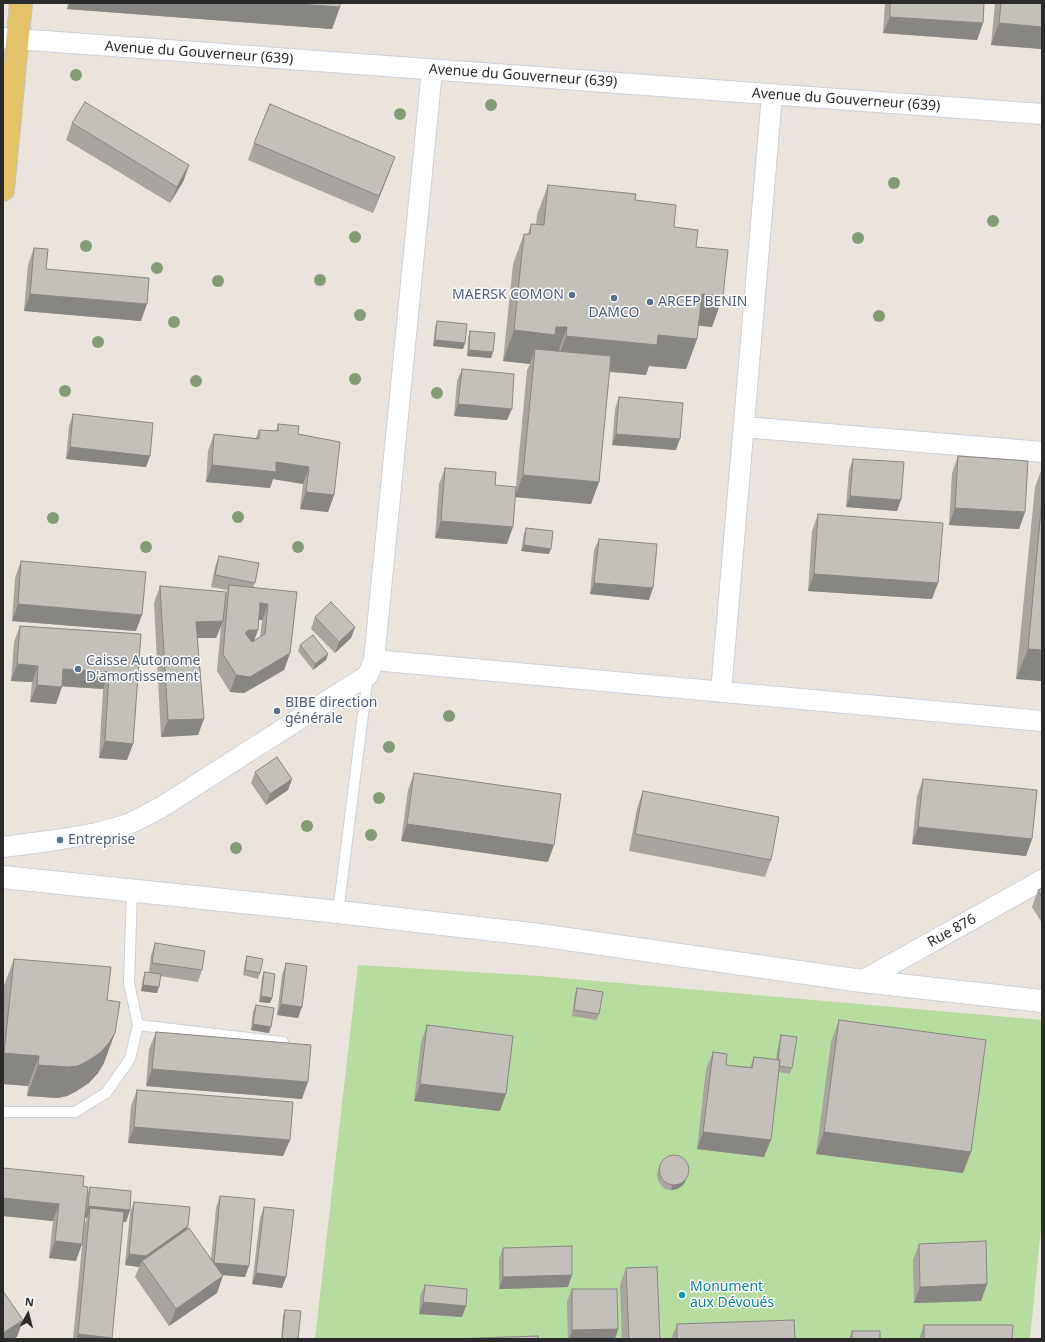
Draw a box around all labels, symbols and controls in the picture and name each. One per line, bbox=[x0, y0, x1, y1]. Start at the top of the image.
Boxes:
street label: Avenue du Gouverneur (639) bbox=[104, 38, 294, 68]
street label: Avenue du Gouverneur (639) bbox=[428, 61, 618, 91]
street label: Avenue du Gouverneur (639) bbox=[751, 85, 941, 115]
place label: MAERSK COMON bbox=[452, 287, 564, 303]
marker: MAERSK COMON bbox=[567, 290, 577, 300]
marker: DAMCO bbox=[609, 293, 619, 303]
place label: ARCEP BENIN bbox=[658, 294, 747, 310]
marker: ARCEP BENIN bbox=[645, 297, 655, 307]
place label: DAMCO bbox=[588, 305, 640, 321]
place label: Caisse Autonome D'amortissement bbox=[86, 653, 200, 686]
marker: Caisse Autonome D'amortissement bbox=[73, 664, 83, 674]
place label: BIBE direction générale bbox=[285, 695, 377, 728]
marker: BIBE direction générale bbox=[272, 706, 282, 716]
place label: Entreprise bbox=[68, 832, 135, 848]
marker: Entreprise bbox=[55, 835, 65, 845]
street label: Rue 876 bbox=[925, 911, 979, 951]
place label: Monument aux Dévoués bbox=[690, 1279, 774, 1312]
marker: Monument aux Dévoués bbox=[677, 1290, 687, 1300]
north arrow bbox=[8, 1294, 48, 1334]
text: N bbox=[24, 1294, 35, 1310]

